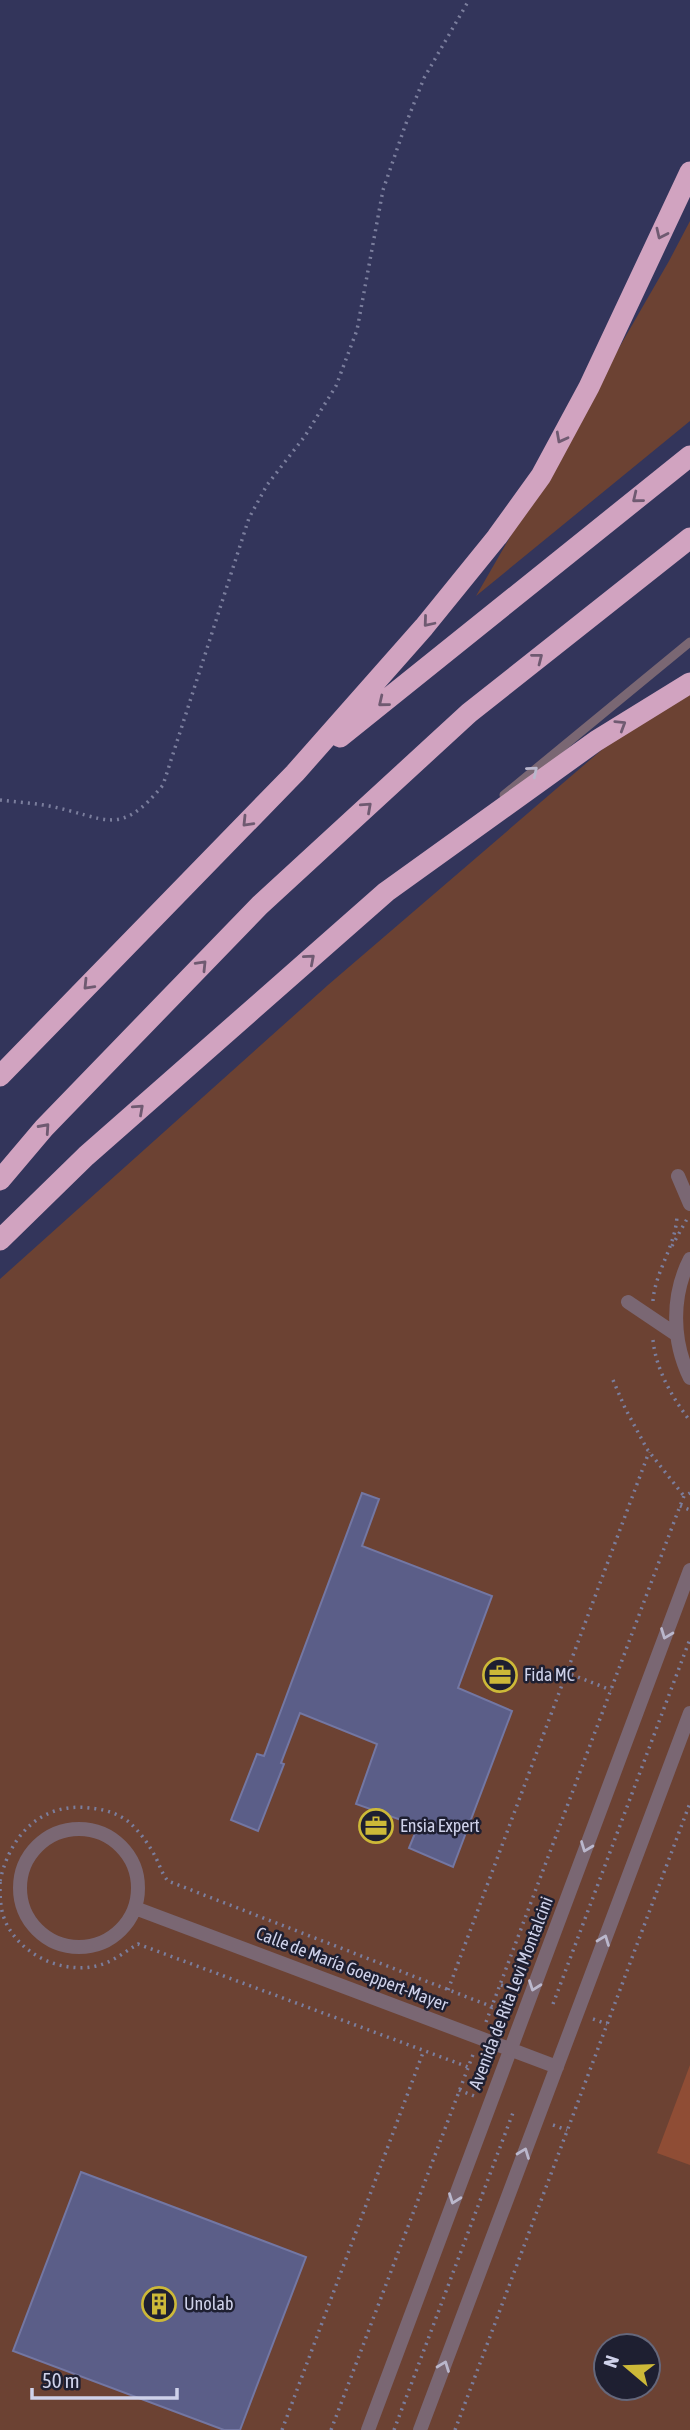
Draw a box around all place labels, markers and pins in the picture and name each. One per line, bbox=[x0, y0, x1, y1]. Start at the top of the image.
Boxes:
office icon: Fida MC bbox=[481, 1656, 519, 1694]
place label: Fida MC bbox=[524, 1664, 575, 1685]
office icon: Ensia Expert bbox=[357, 1807, 395, 1845]
place label: Ensia Expert bbox=[400, 1815, 480, 1836]
building icon: Unolab bbox=[140, 2285, 178, 2323]
place label: Unolab bbox=[184, 2293, 233, 2314]

